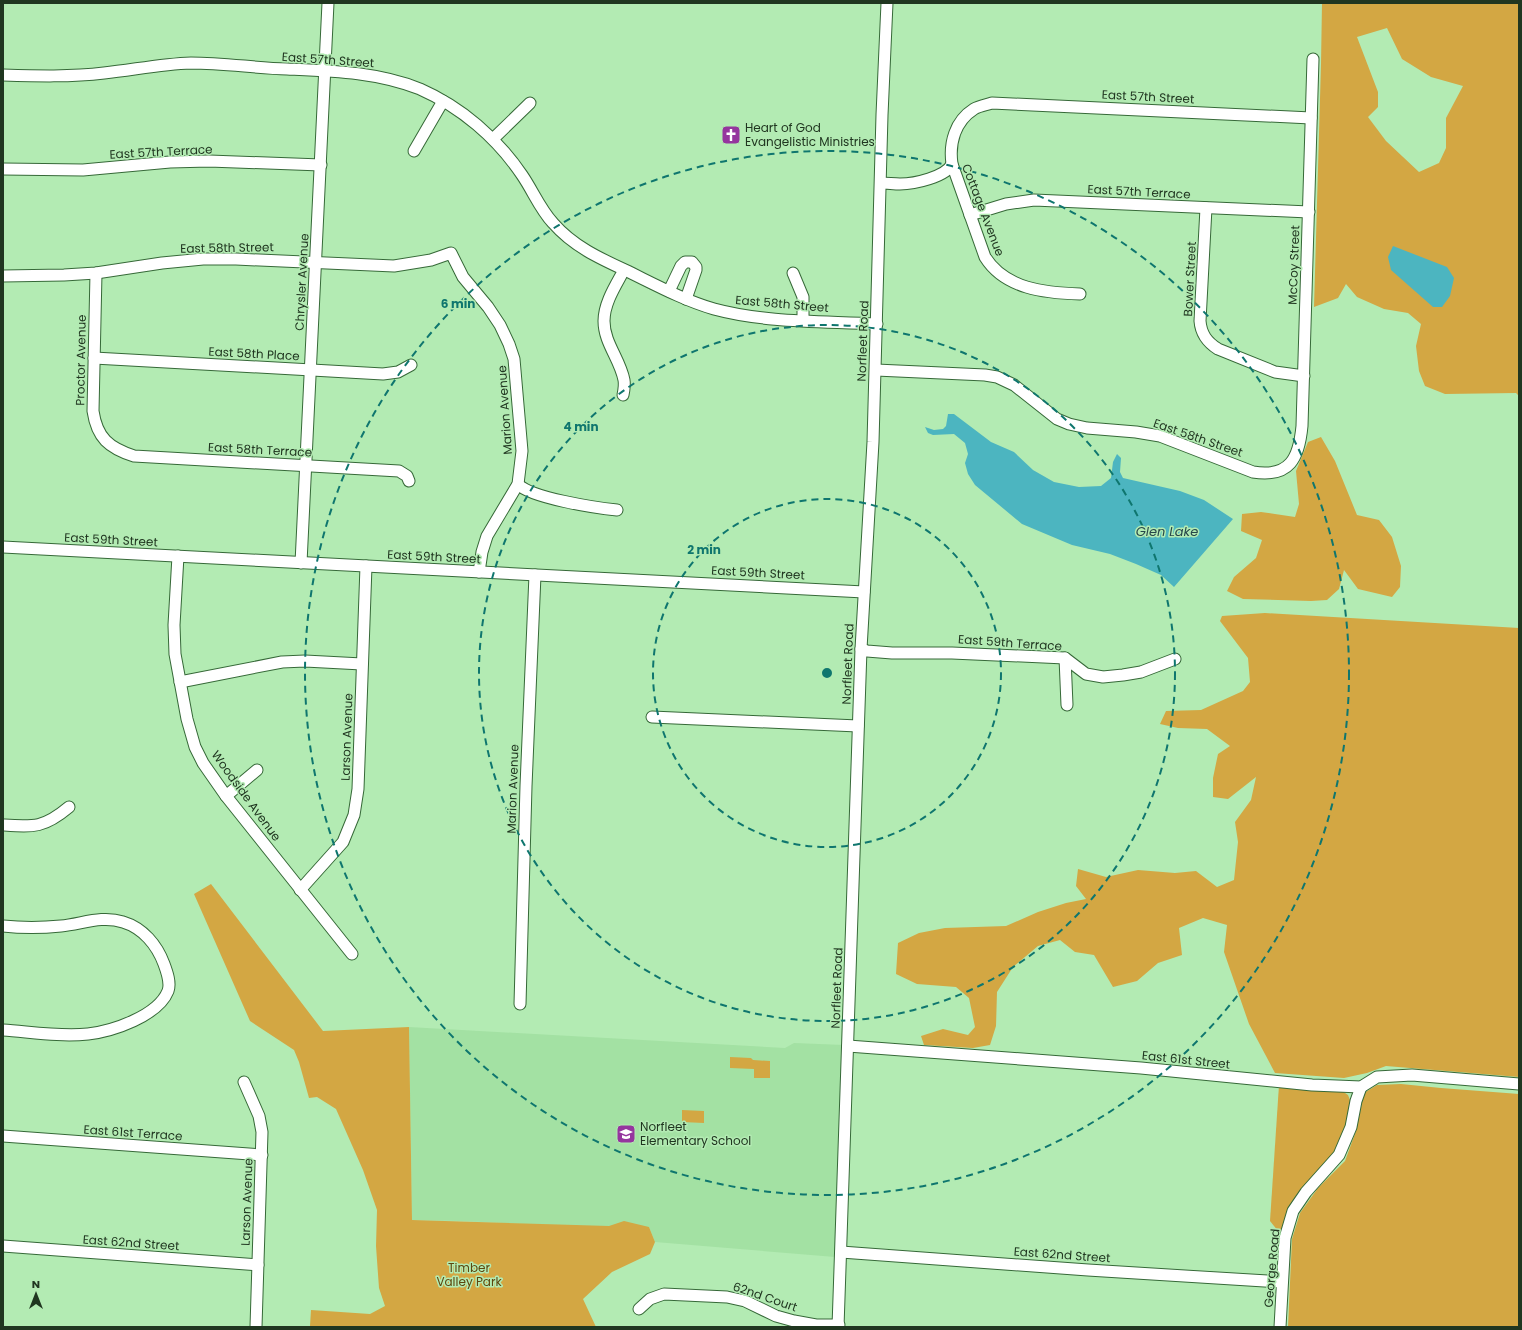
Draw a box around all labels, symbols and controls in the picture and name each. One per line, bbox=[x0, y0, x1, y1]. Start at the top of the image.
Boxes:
street label: East 57th Street bbox=[281, 48, 375, 71]
street label: East 57th Street bbox=[1101, 86, 1195, 107]
place label: Heart of God Evangelistic Ministries bbox=[745, 119, 875, 150]
church icon: Heart of God Evangelistic Ministries bbox=[720, 124, 742, 146]
street label: East 57th Terrace bbox=[109, 140, 213, 163]
street label: Cottage Avenue bbox=[958, 161, 1009, 258]
street label: East 57th Terrace bbox=[1087, 180, 1191, 203]
street label: McCoy Street bbox=[1284, 225, 1303, 305]
street label: Chrysler Avenue bbox=[290, 233, 313, 331]
street label: East 58th Street bbox=[180, 238, 274, 257]
street label: Bower Street bbox=[1179, 241, 1200, 317]
street label: East 58th Street bbox=[735, 291, 829, 316]
text: 6 min bbox=[441, 295, 475, 312]
street label: Norfleet Road bbox=[853, 300, 872, 382]
street label: Proctor Avenue bbox=[71, 314, 90, 406]
street label: East 58th Place bbox=[208, 343, 300, 364]
street label: Marion Avenue bbox=[493, 365, 516, 455]
street label: East 58th Street bbox=[1151, 414, 1245, 461]
text: 4 min bbox=[563, 418, 599, 435]
street label: East 58th Terrace bbox=[208, 438, 312, 461]
water label: Glen Lake bbox=[1136, 522, 1198, 541]
street label: East 59th Street bbox=[64, 529, 158, 550]
text: 2 min bbox=[687, 541, 721, 558]
street label: East 59th Street bbox=[387, 546, 481, 567]
street label: East 59th Street bbox=[711, 562, 805, 583]
street label: Norfleet Road bbox=[838, 623, 857, 705]
street label: East 59th Terrace bbox=[957, 630, 1063, 655]
centre of rings bbox=[820, 666, 834, 680]
street label: Larson Avenue bbox=[336, 693, 357, 781]
street label: Marion Avenue bbox=[502, 744, 523, 834]
street label: Woodside Avenue bbox=[208, 747, 285, 844]
street label: Norfleet Road bbox=[827, 947, 846, 1029]
street label: East 61st Street bbox=[1141, 1046, 1231, 1073]
place label: Norfleet Elementary School bbox=[640, 1118, 751, 1149]
street label: East 61st Terrace bbox=[83, 1121, 183, 1144]
school or university icon: Norfleet Elementary School bbox=[615, 1123, 637, 1145]
street label: Larson Avenue bbox=[236, 1158, 257, 1246]
street label: George Road bbox=[1260, 1228, 1283, 1308]
street label: East 62nd Street bbox=[82, 1231, 180, 1254]
street label: East 62nd Street bbox=[1013, 1243, 1111, 1266]
park label: Timber Valley Park bbox=[436, 1259, 502, 1290]
north arrow bbox=[16, 1274, 56, 1314]
text: N bbox=[32, 1276, 40, 1292]
street label: 62nd Court bbox=[731, 1278, 800, 1315]

